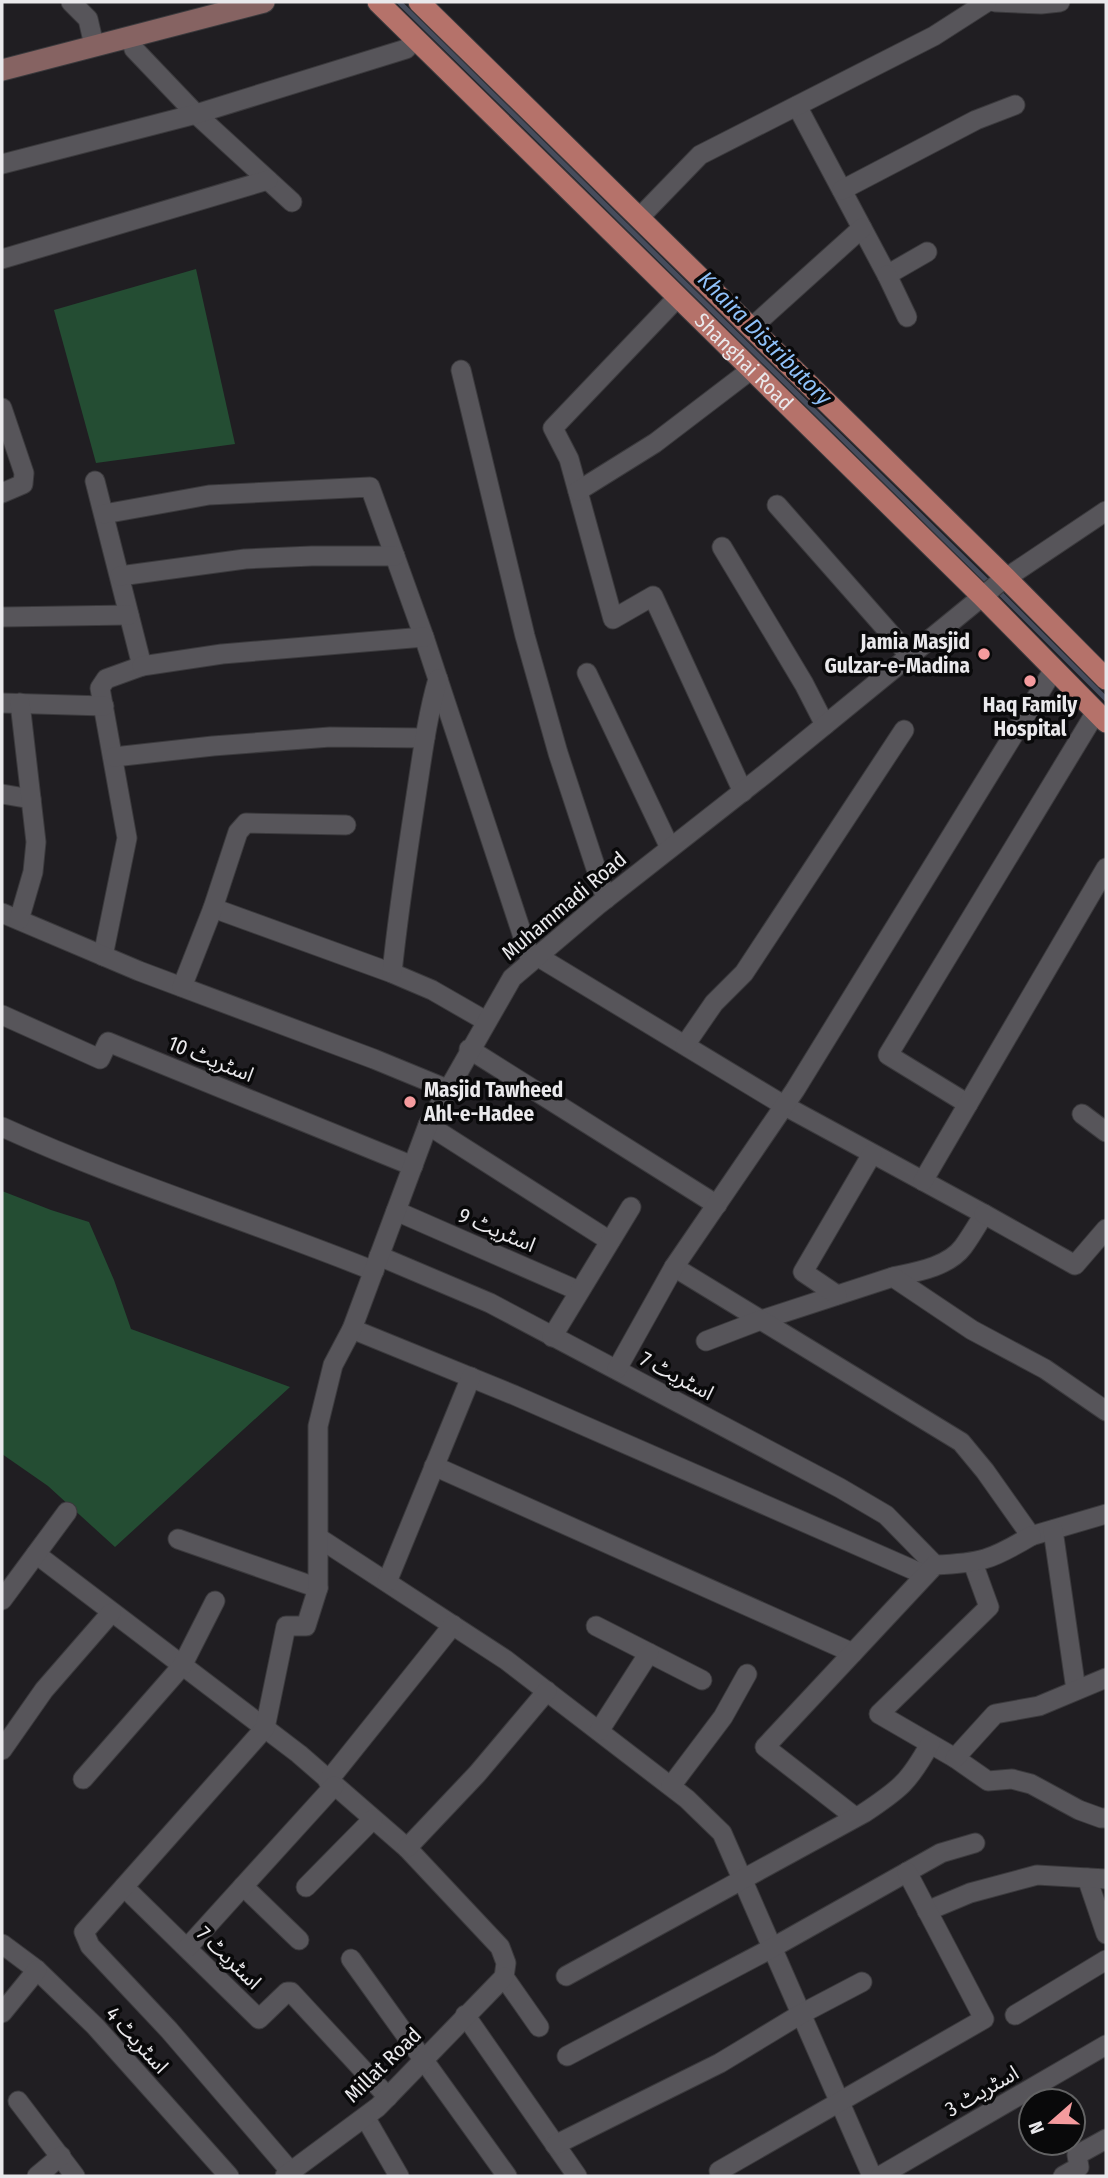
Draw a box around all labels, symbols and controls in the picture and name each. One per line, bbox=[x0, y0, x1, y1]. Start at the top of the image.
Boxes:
water label: Khaira Distributory bbox=[692, 265, 838, 411]
street label: Shanghai Road bbox=[689, 308, 798, 416]
place label: Jamia Masjid Gulzar-e-Madina bbox=[824, 629, 970, 679]
marker: Jamia Masjid Gulzar-e-Madina bbox=[976, 646, 992, 662]
marker: Haq Family Hospital bbox=[1022, 673, 1038, 689]
place label: Haq Family Hospital bbox=[983, 692, 1078, 742]
street label: Muhammadi Road bbox=[496, 846, 632, 966]
street label: اسٹریٹ 10 bbox=[164, 1030, 258, 1088]
place label: Masjid Tawheed Ahl-e-Hadee bbox=[423, 1077, 563, 1127]
marker: Masjid Tawheed Ahl-e-Hadee bbox=[402, 1094, 418, 1110]
street label: اسٹریٹ 9 bbox=[454, 1202, 540, 1258]
street label: اسٹریٹ 7 bbox=[636, 1346, 718, 1406]
street label: اسٹریٹ 7 bbox=[191, 1921, 267, 1995]
street label: اسٹریٹ 4 bbox=[100, 2001, 174, 2079]
street label: Millat Road bbox=[339, 2022, 427, 2108]
street label: اسٹریٹ 3 bbox=[941, 2060, 1023, 2122]
north arrow bbox=[1017, 2087, 1087, 2157]
text: N bbox=[1024, 2118, 1049, 2137]

